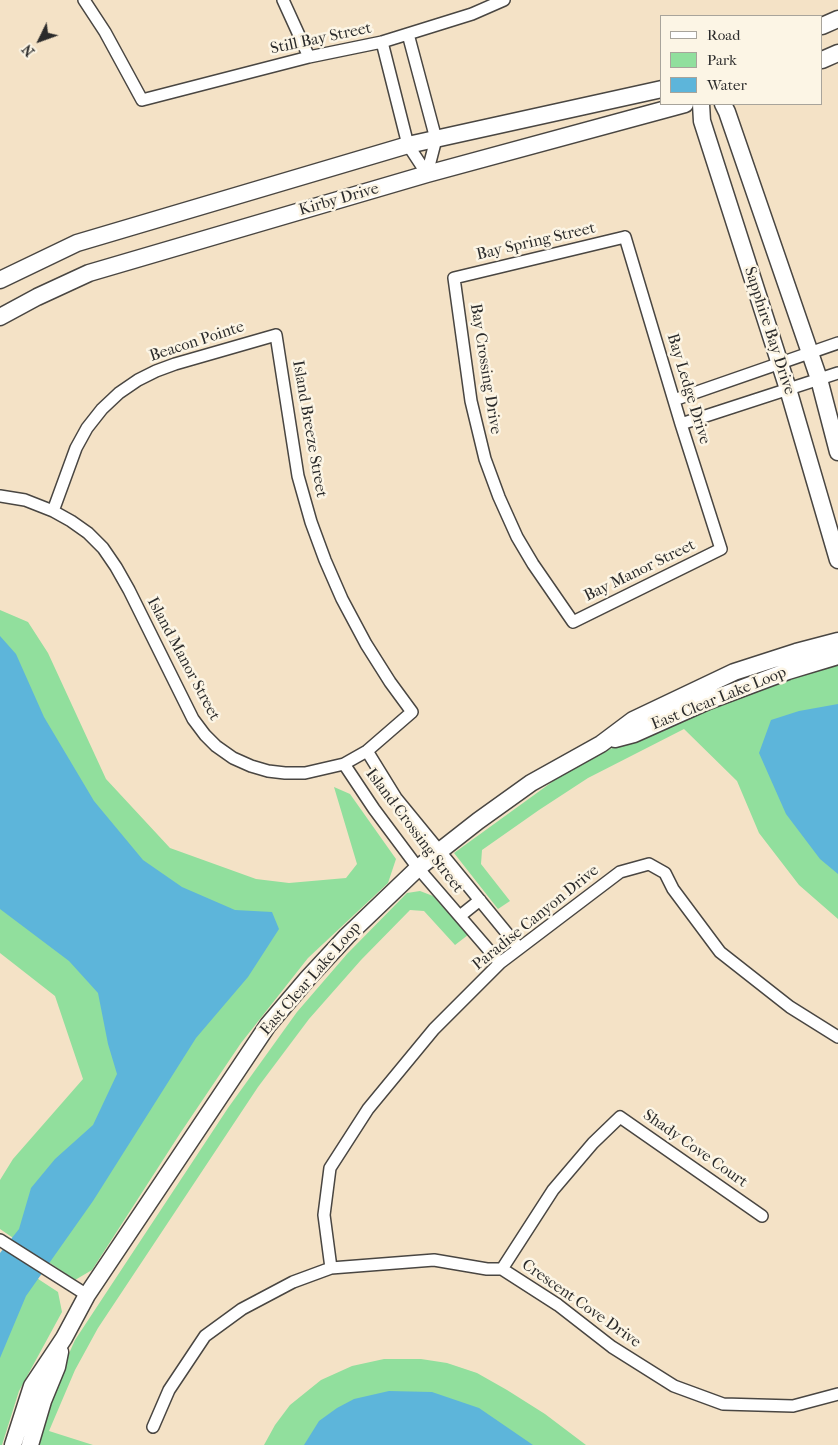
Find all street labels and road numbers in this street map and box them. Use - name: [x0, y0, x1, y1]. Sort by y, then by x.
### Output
- street label: Still Bay Street: [269, 19, 373, 59]
- street label: Kirby Drive: [297, 179, 381, 221]
- street label: Bay Spring Street: [475, 219, 597, 265]
- street label: Sapphire Bay Drive: [739, 265, 799, 397]
- street label: Bay Crossing Drive: [465, 302, 505, 436]
- street label: Beacon Pointe: [147, 318, 247, 366]
- street label: Bay Ledge Drive: [662, 331, 714, 447]
- street label: Island Breeze Street: [287, 359, 331, 499]
- street label: Bay Manor Street: [581, 536, 699, 606]
- street label: Island Manor Street: [142, 594, 224, 724]
- street label: East Clear Lake Loop: [649, 663, 789, 735]
- street label: Island Crossing Street: [361, 765, 467, 897]
- street label: Paradise Canyon Drive: [469, 861, 603, 975]
- street label: East Clear Lake Loop: [257, 918, 365, 1040]
- street label: Shady Cove Court: [639, 1106, 751, 1192]
- street label: Crescent Cove Drive: [518, 1256, 644, 1352]

